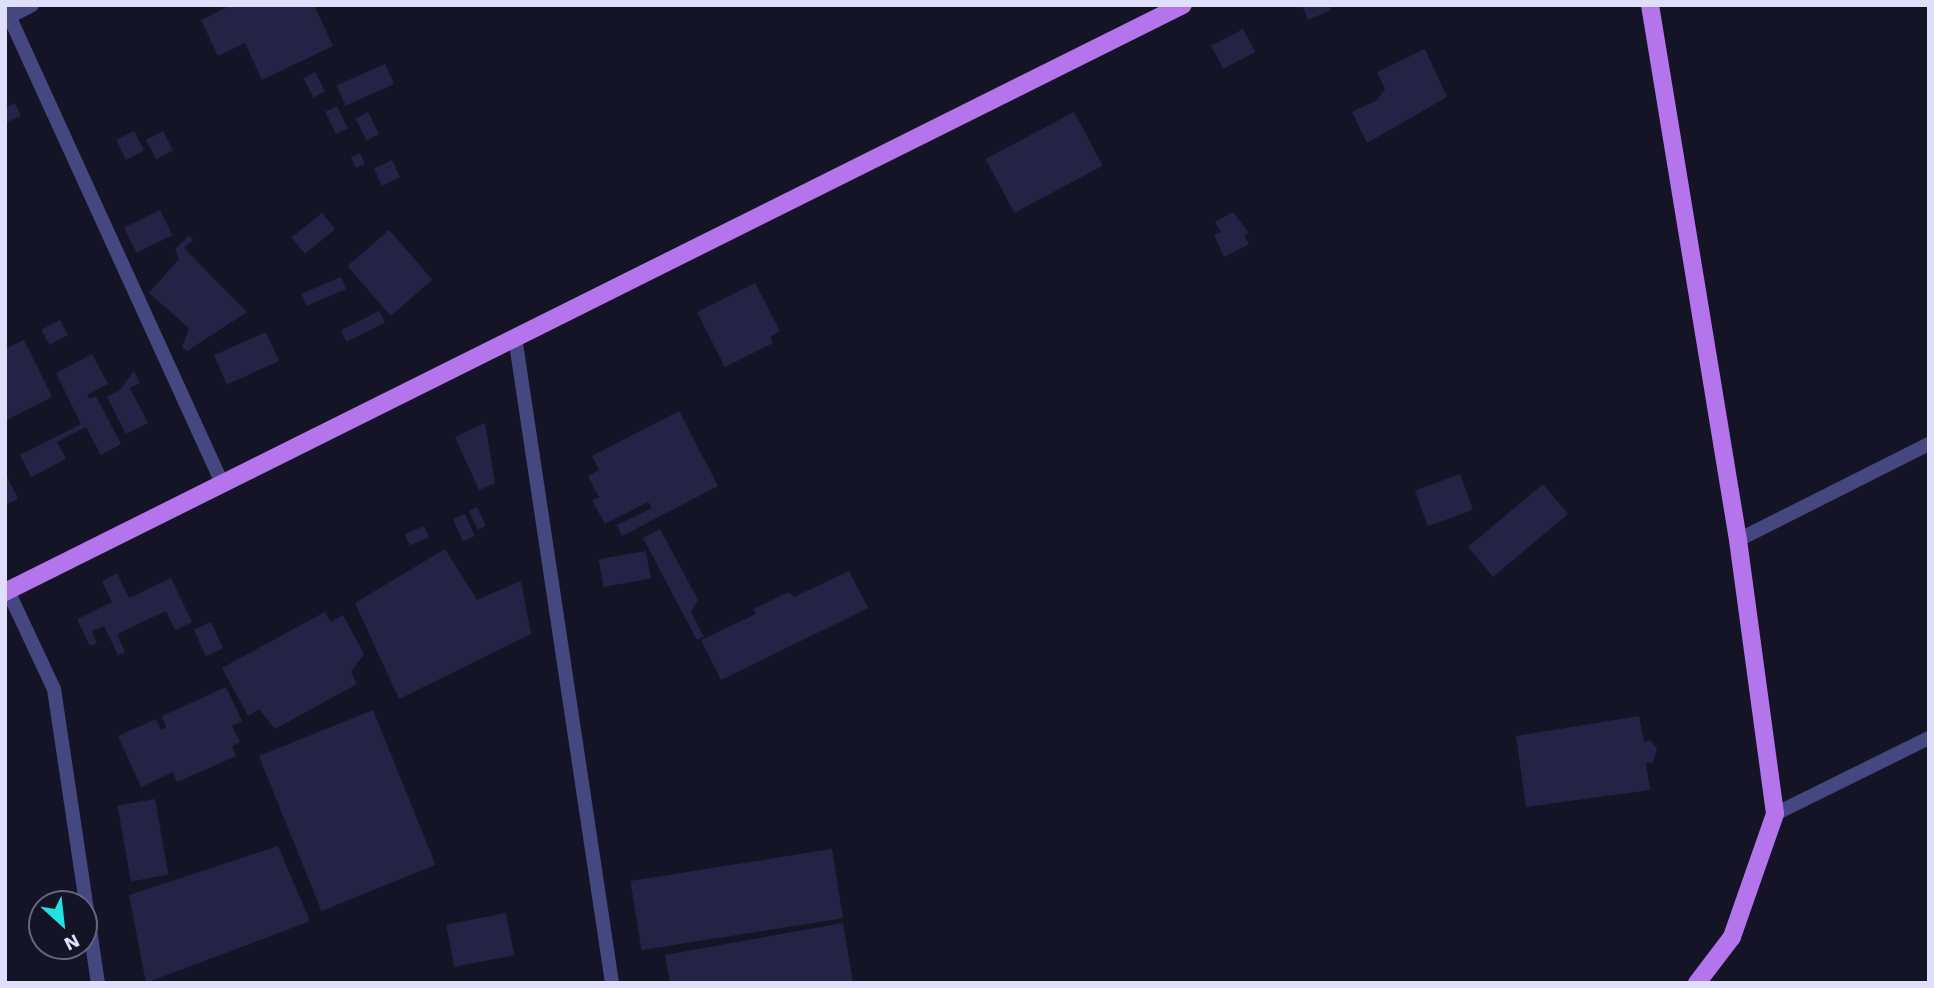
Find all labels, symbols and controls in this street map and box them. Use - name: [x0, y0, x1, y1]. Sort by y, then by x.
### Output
- north arrow: [28, 890, 98, 960]
- text: N: [60, 929, 83, 956]

